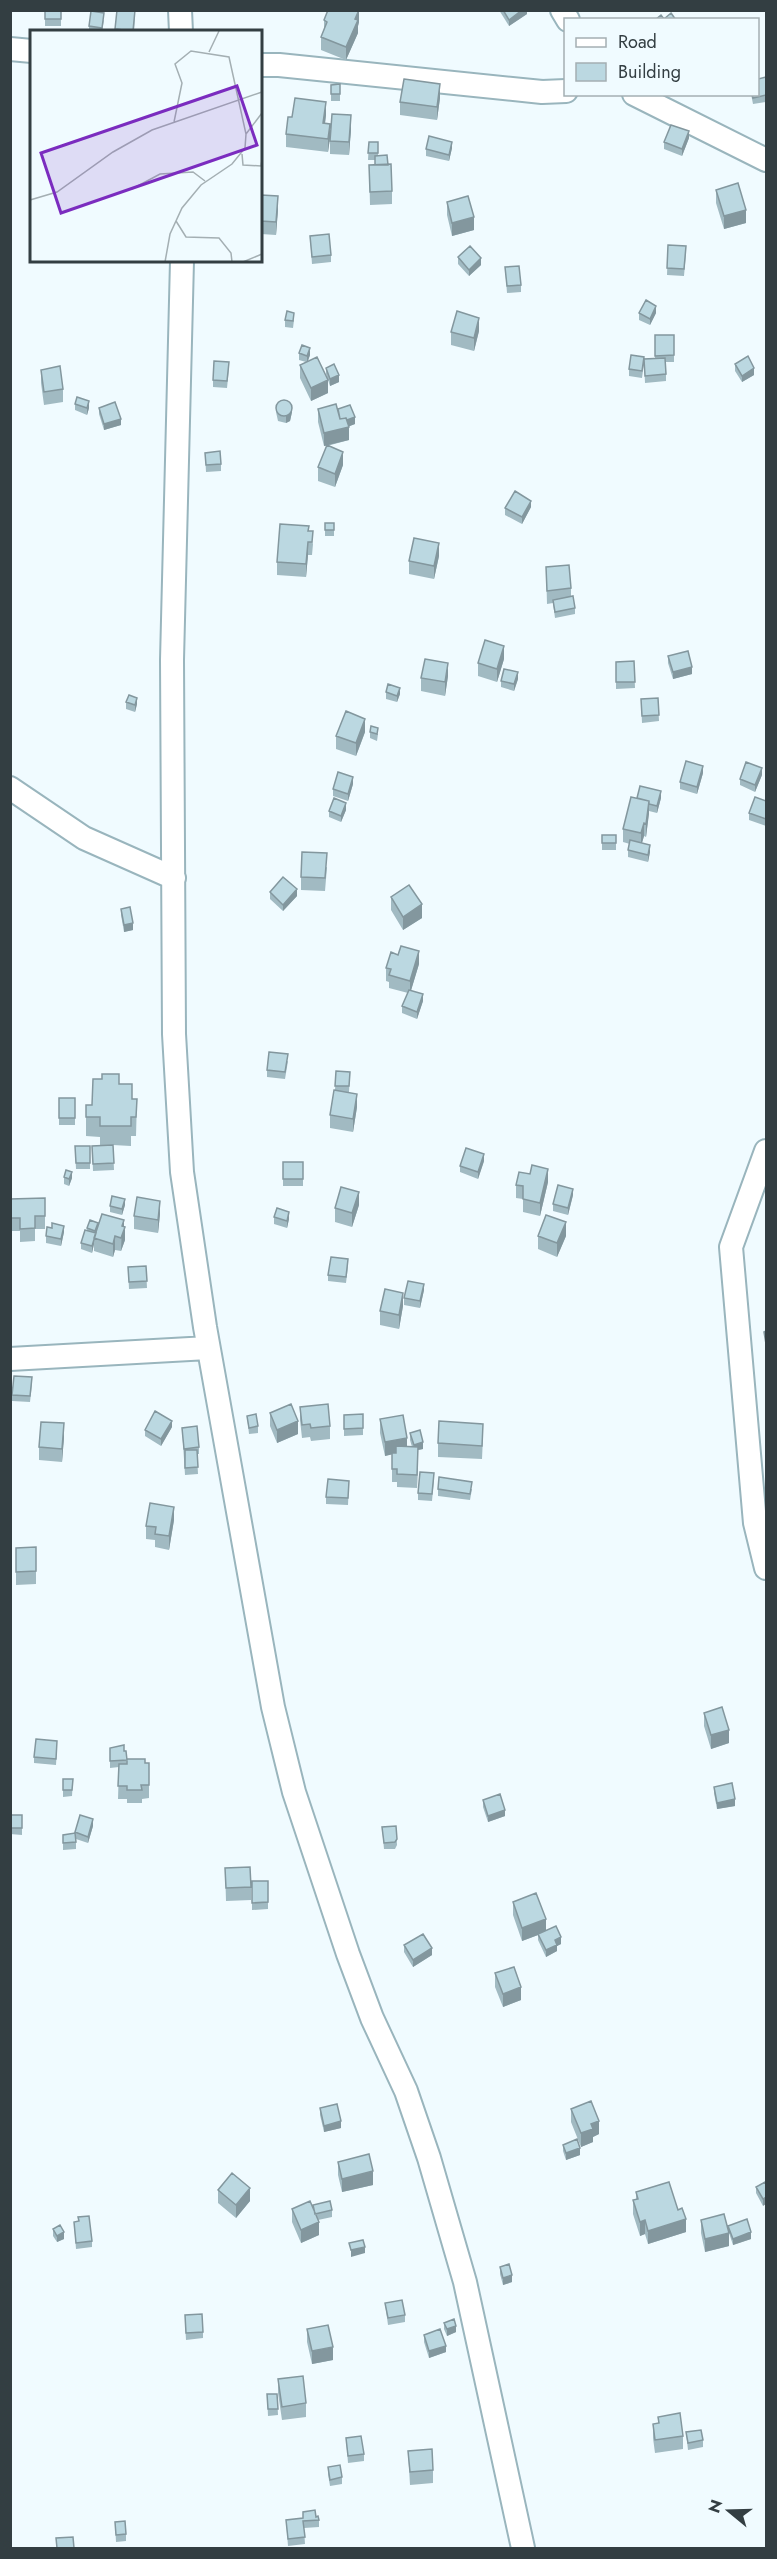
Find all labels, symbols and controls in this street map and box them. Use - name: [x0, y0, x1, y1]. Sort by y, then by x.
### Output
- legend: [564, 18, 759, 96]
- text: Road: [618, 29, 657, 55]
- inset map: [30, 30, 262, 262]
- text: Building: [618, 59, 681, 85]
- north arrow: [699, 2481, 759, 2541]
- text: N: [702, 2497, 728, 2516]

